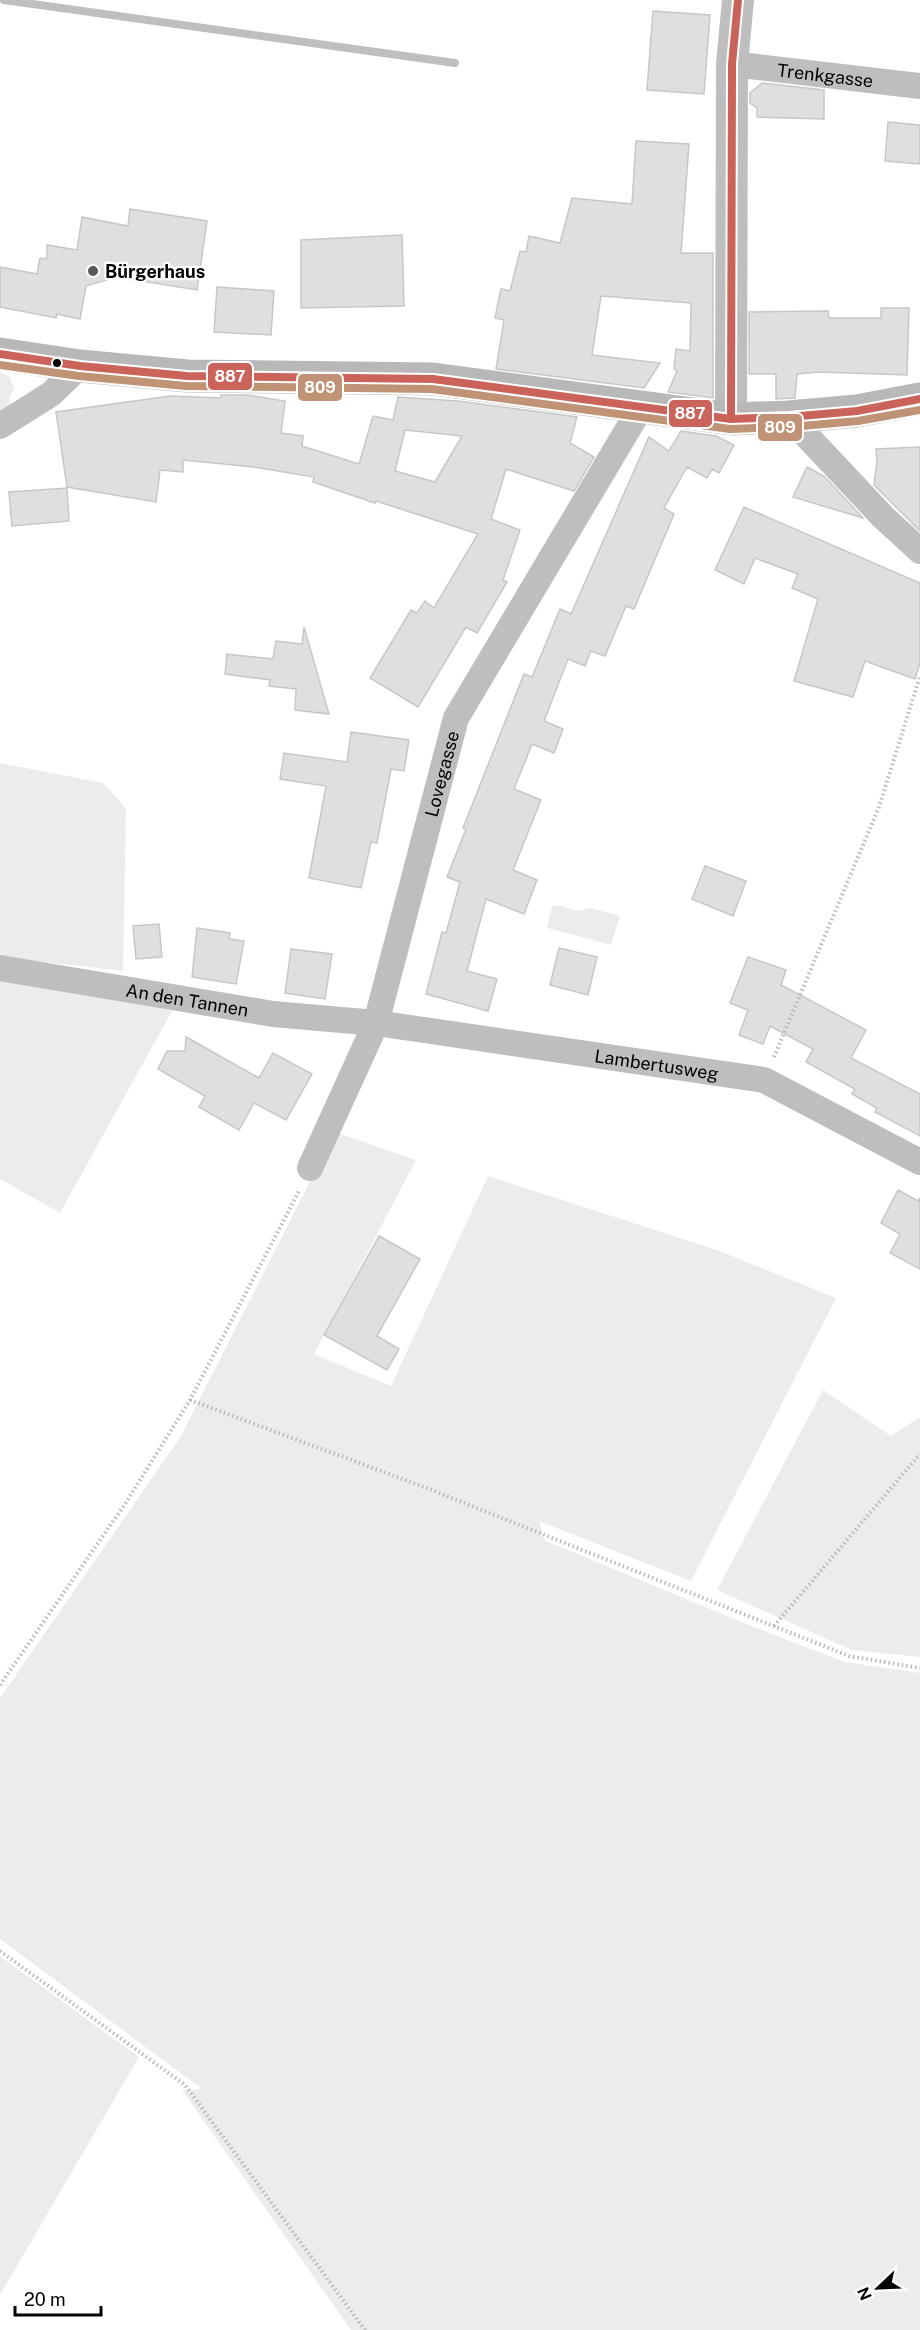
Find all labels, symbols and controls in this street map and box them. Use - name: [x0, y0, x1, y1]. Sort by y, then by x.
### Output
- street label: Trenkgasse: [776, 59, 875, 91]
- place label: Bürgerhaus: [105, 261, 205, 282]
- marker: Bürgerhaus: [86, 264, 100, 278]
- unlabelled marker: [51, 357, 63, 369]
- line badge: 887: [207, 362, 253, 391]
- text: 887: [214, 367, 246, 386]
- line badge: 809: [297, 373, 343, 402]
- text: 809: [304, 378, 336, 397]
- line badge: 887: [668, 399, 713, 428]
- text: 887: [674, 404, 706, 423]
- line badge: 809: [757, 413, 803, 442]
- text: 809: [764, 418, 796, 437]
- street label: Lovegasse: [420, 728, 463, 819]
- street label: An den Tannen: [124, 979, 250, 1020]
- street label: Lambertusweg: [593, 1045, 720, 1084]
- north arrow: [848, 2258, 908, 2318]
- scale bar: [15, 2279, 100, 2317]
- text: N: [853, 2284, 876, 2303]
- text: 20 m: [24, 2289, 66, 2310]

